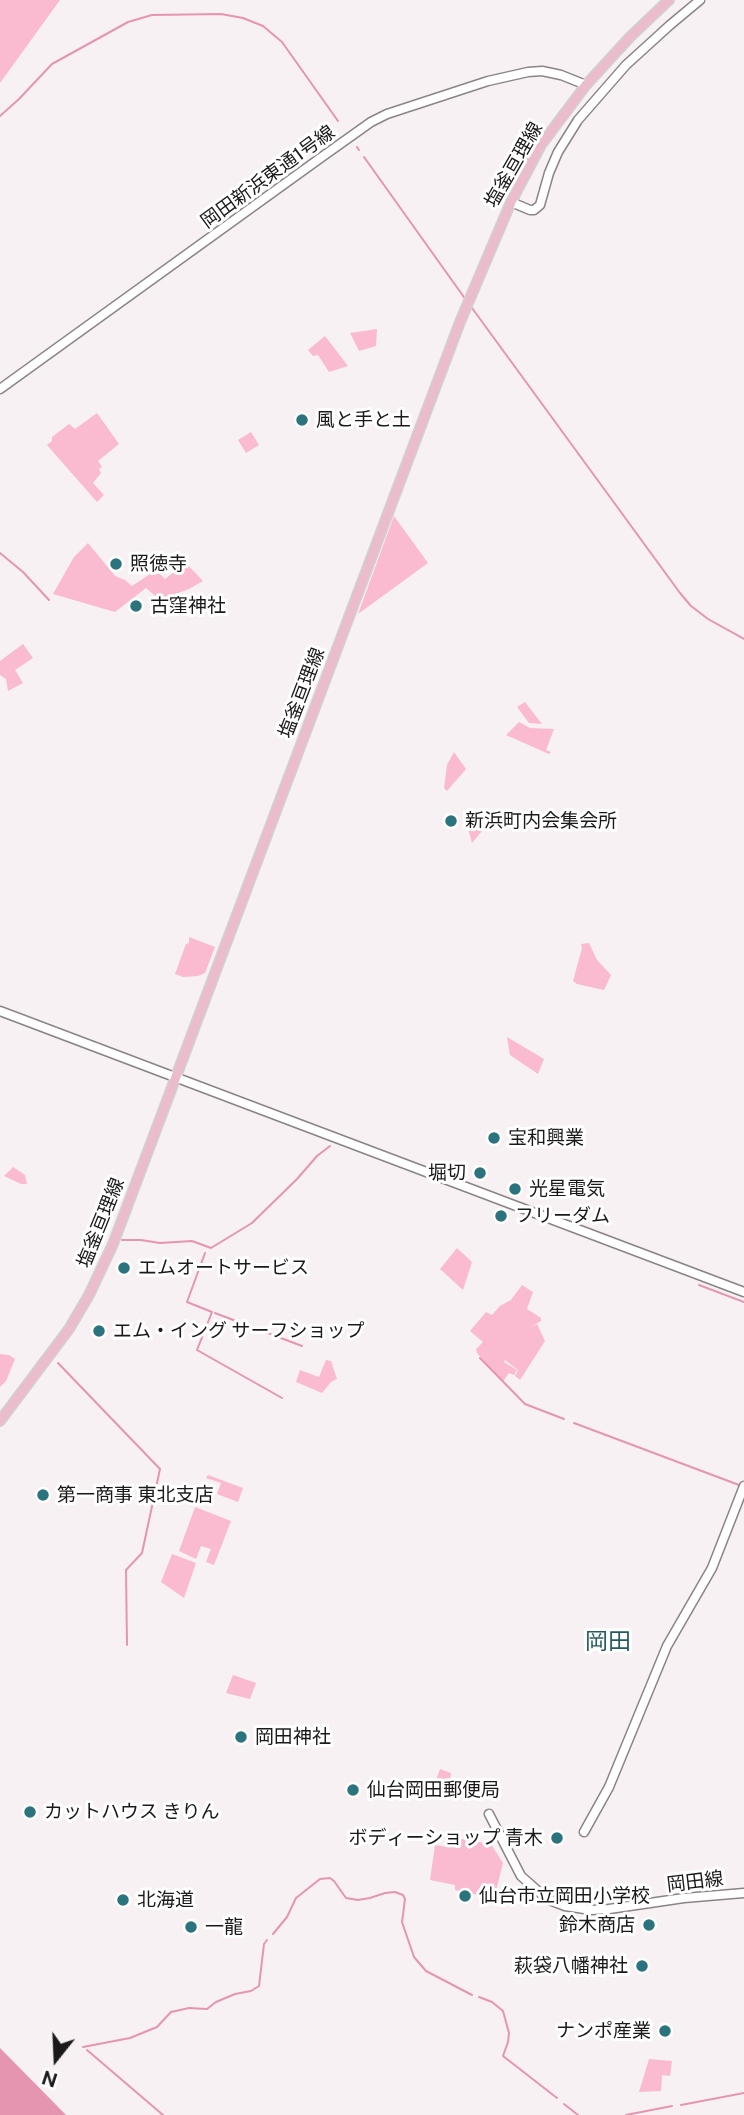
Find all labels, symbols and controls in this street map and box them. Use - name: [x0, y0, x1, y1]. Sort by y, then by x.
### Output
- street label: 塩釜亘理線: [480, 118, 548, 212]
- street label: 岡田新浜東通1号線: [197, 121, 339, 233]
- place label: 風と手と土: [316, 409, 411, 431]
- marker: 風と手と土: [294, 412, 310, 428]
- place label: 照徳寺: [130, 553, 187, 575]
- marker: 照徳寺: [108, 556, 124, 572]
- place label: 古窪神社: [150, 595, 226, 617]
- marker: 古窪神社: [128, 598, 144, 614]
- street label: 塩釜亘理線: [274, 645, 330, 741]
- place label: 新浜町内会集会所: [465, 810, 617, 832]
- marker: 新浜町内会集会所: [443, 813, 459, 829]
- place label: 宝和興業: [508, 1127, 584, 1149]
- marker: 宝和興業: [486, 1130, 502, 1146]
- place label: 堀切: [428, 1162, 466, 1184]
- marker: 堀切: [472, 1165, 488, 1181]
- street label: 塩釜亘理線: [73, 1175, 129, 1271]
- place label: 光星電気: [529, 1178, 605, 1200]
- marker: 光星電気: [507, 1181, 523, 1197]
- place label: フリーダム: [515, 1205, 610, 1227]
- marker: フリーダム: [493, 1208, 509, 1224]
- place label: エムオートサービス: [138, 1257, 309, 1279]
- marker: エムオートサービス: [116, 1260, 132, 1276]
- place label: エム・イング サーフショップ: [113, 1320, 365, 1342]
- marker: エム・イング サーフショップ: [91, 1323, 107, 1339]
- place label: 第一商事 東北支店: [57, 1484, 214, 1506]
- marker: 第一商事 東北支店: [35, 1487, 51, 1503]
- district label: 岡田: [585, 1628, 631, 1656]
- place label: 岡田神社: [255, 1726, 331, 1748]
- marker: 岡田神社: [233, 1729, 249, 1745]
- place label: 仙台岡田郵便局: [367, 1779, 500, 1801]
- marker: 仙台岡田郵便局: [345, 1782, 361, 1798]
- place label: カットハウス きりん: [44, 1801, 220, 1823]
- marker: カットハウス きりん: [22, 1804, 38, 1820]
- place label: ボディーショップ 青木: [348, 1827, 543, 1849]
- marker: ボディーショップ 青木: [549, 1830, 565, 1846]
- street label: 岡田線: [665, 1867, 725, 1897]
- place label: 仙台市立岡田小学校: [479, 1885, 650, 1907]
- marker: 仙台市立岡田小学校: [457, 1888, 473, 1904]
- place label: 北海道: [137, 1889, 194, 1911]
- marker: 北海道: [115, 1892, 131, 1908]
- place label: 鈴木商店: [559, 1914, 635, 1936]
- place label: 一龍: [205, 1916, 243, 1938]
- marker: 鈴木商店: [641, 1917, 657, 1933]
- marker: 一龍: [183, 1919, 199, 1935]
- place label: 萩袋八幡神社: [514, 1955, 628, 1977]
- marker: 萩袋八幡神社: [634, 1958, 650, 1974]
- place label: ナンポ産業: [556, 2020, 651, 2042]
- marker: ナンポ産業: [657, 2023, 673, 2039]
- north arrow: [21, 2024, 91, 2094]
- text: N: [39, 2066, 60, 2092]

